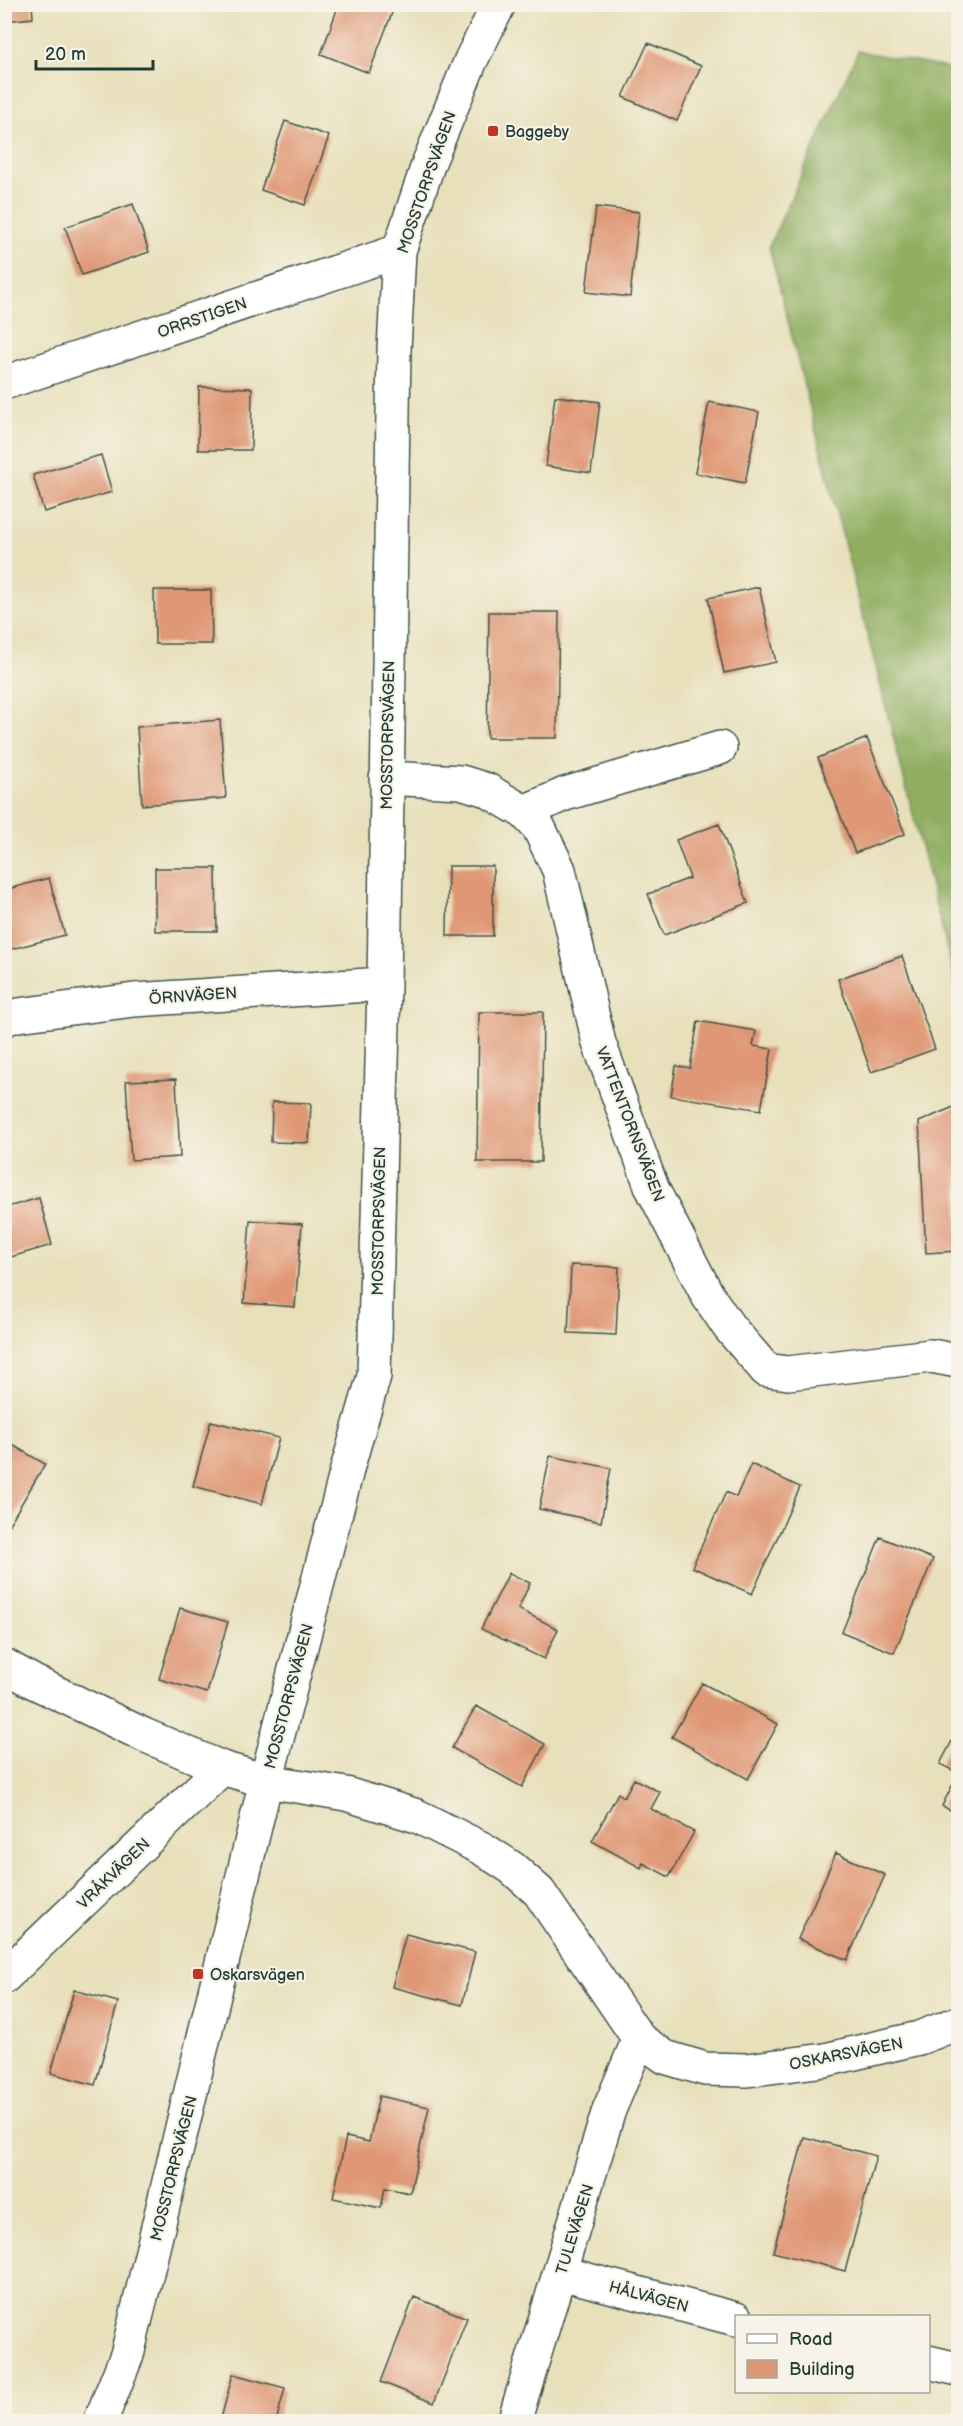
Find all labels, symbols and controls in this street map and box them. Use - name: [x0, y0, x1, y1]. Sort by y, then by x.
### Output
- scale bar: [36, 33, 153, 71]
- text: 20 m: [45, 44, 86, 65]
- street label: MOSSTORPSVÄGEN: [392, 108, 461, 256]
- place label: Baggeby: [505, 123, 570, 142]
- marker: Baggeby: [486, 124, 500, 138]
- street label: ORRSTIGEN: [155, 294, 250, 343]
- street label: MOSSTORPSVÄGEN: [376, 660, 399, 810]
- street label: ÖRNVÄGEN: [148, 982, 238, 1009]
- street label: VATTENTORNSVÄGEN: [591, 1043, 670, 1205]
- street label: MOSSTORPSVÄGEN: [367, 1146, 390, 1296]
- street label: MOSSTORPSVÄGEN: [259, 1621, 318, 1771]
- street label: VRÅKVÄGEN: [72, 1833, 154, 1913]
- place label: Oskarsvägen: [210, 1966, 305, 1985]
- marker: Oskarsvägen: [191, 1967, 205, 1981]
- street label: OSKARSVÄGEN: [787, 2032, 905, 2075]
- street label: MOSSTORPSVÄGEN: [145, 2093, 202, 2243]
- street label: TULEVÄGEN: [551, 2181, 598, 2277]
- street label: HÅLVÄGEN: [607, 2276, 691, 2317]
- legend: [735, 2315, 930, 2393]
- text: Road: [789, 2329, 833, 2350]
- text: Building: [789, 2359, 855, 2380]

